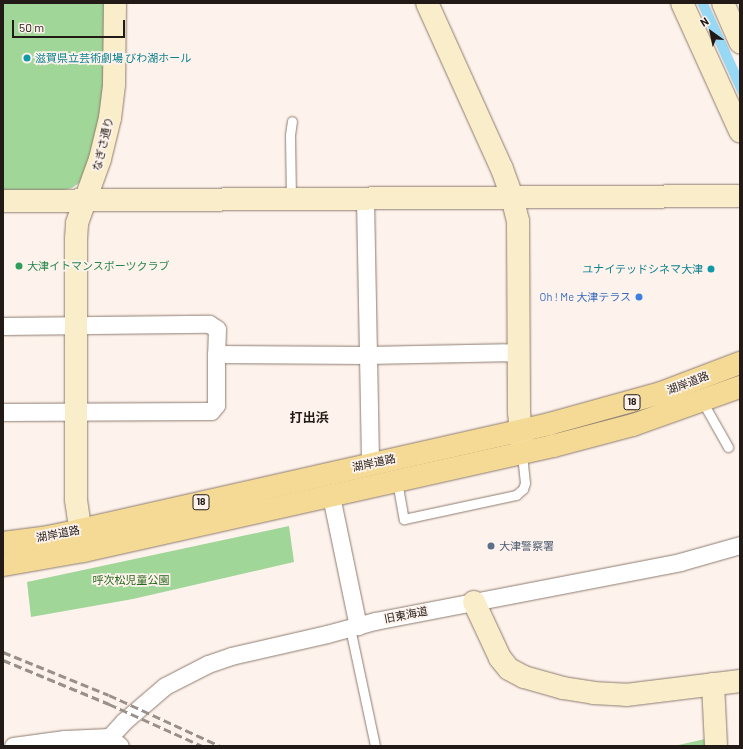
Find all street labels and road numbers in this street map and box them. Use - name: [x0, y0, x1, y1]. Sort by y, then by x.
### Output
- street label: なぎさ通り: [90, 116, 116, 172]
- street label: 湖岸道路: [665, 369, 711, 397]
- road number: 18: [623, 394, 641, 410]
- street label: 湖岸道路: [351, 452, 397, 474]
- road number: 18: [192, 494, 210, 510]
- street label: 湖岸道路: [35, 523, 81, 545]
- street label: 旧東海道: [383, 604, 429, 626]

